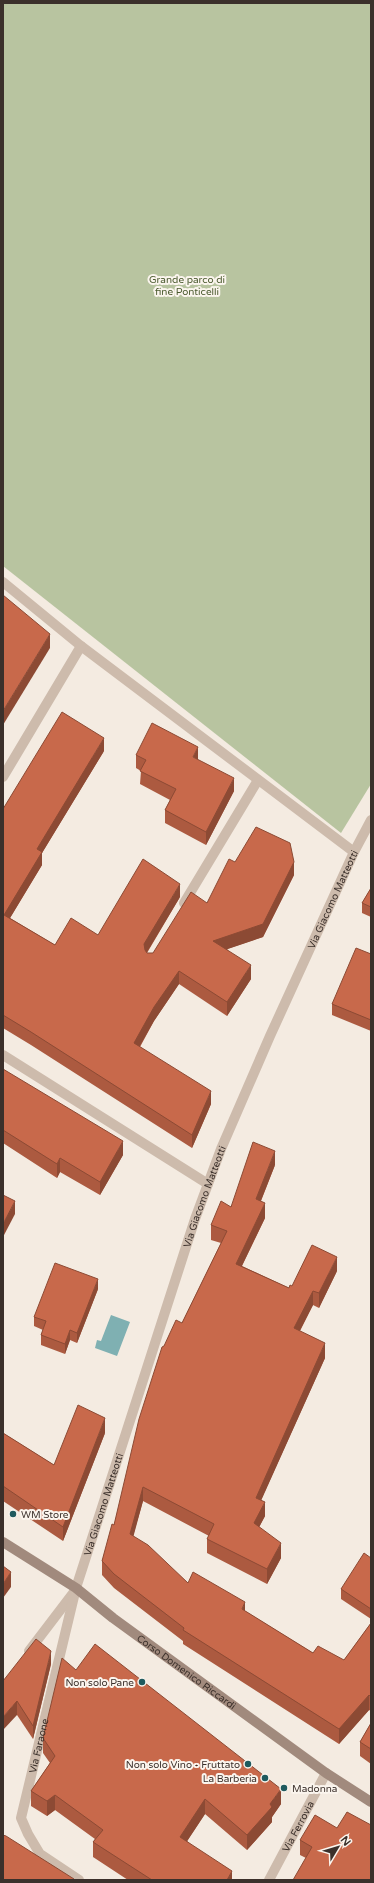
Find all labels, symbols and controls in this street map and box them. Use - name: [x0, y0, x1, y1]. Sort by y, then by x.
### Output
- park label: Grande parco di fine Ponticelli: [149, 274, 225, 298]
- street label: Via Giacomo Matteotti: [306, 848, 361, 951]
- street label: Via Giacomo Matteotti: [181, 1144, 229, 1249]
- street label: Via Giacomo Matteotti: [82, 1452, 126, 1558]
- marker: WM Store: [8, 1509, 18, 1519]
- place label: WM Store: [21, 1509, 69, 1521]
- street label: Corso Domenico Riccardi: [134, 1632, 238, 1712]
- place label: Non solo Pane: [65, 1677, 134, 1689]
- marker: Non solo Pane: [137, 1677, 147, 1687]
- street label: Via Faraone: [27, 1717, 52, 1774]
- place label: Non solo Vino - Fruttato: [126, 1759, 240, 1771]
- marker: Non solo Vino - Fruttato: [243, 1759, 253, 1769]
- place label: La Barberia: [203, 1773, 257, 1785]
- marker: La Barberia: [260, 1773, 270, 1783]
- marker: Madonna: [279, 1783, 289, 1793]
- place label: Madonna: [292, 1783, 337, 1795]
- street label: Via Ferrovia: [280, 1799, 317, 1854]
- north arrow: [318, 1827, 358, 1867]
- text: N: [338, 1834, 353, 1849]

